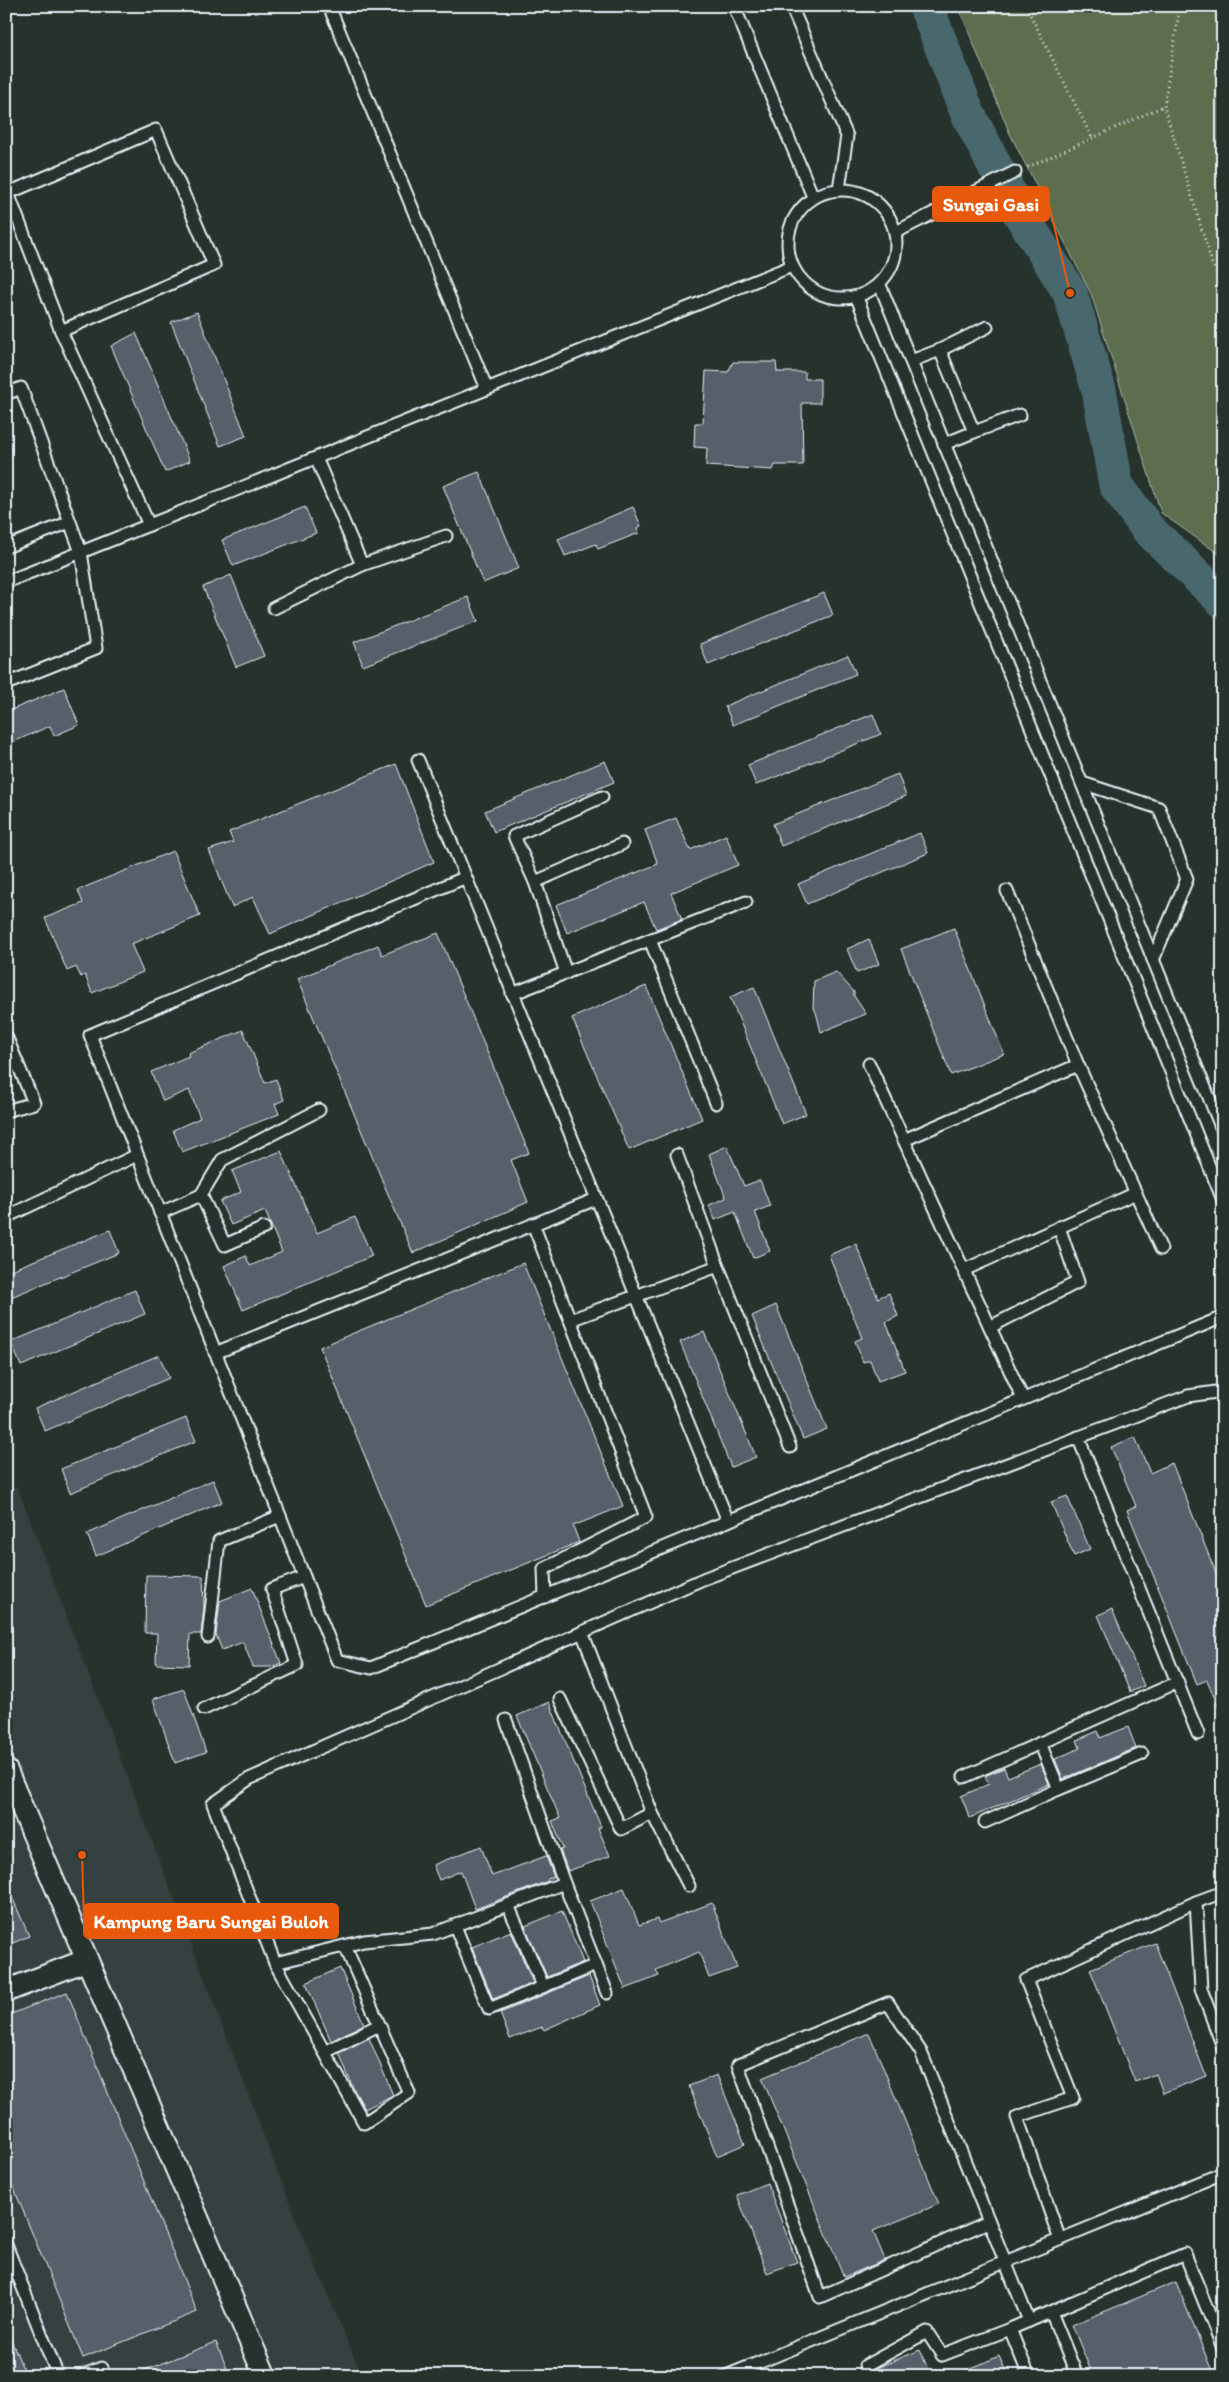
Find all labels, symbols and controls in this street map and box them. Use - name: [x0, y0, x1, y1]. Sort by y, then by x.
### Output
- callout: Sungai Gasi: [933, 187, 1049, 221]
- text: Sungai Gasi: [943, 193, 1039, 216]
- callout: Kampung Baru Sungai Buloh: [84, 1904, 338, 1938]
- text: Kampung Baru Sungai Buloh: [94, 1910, 329, 1933]

